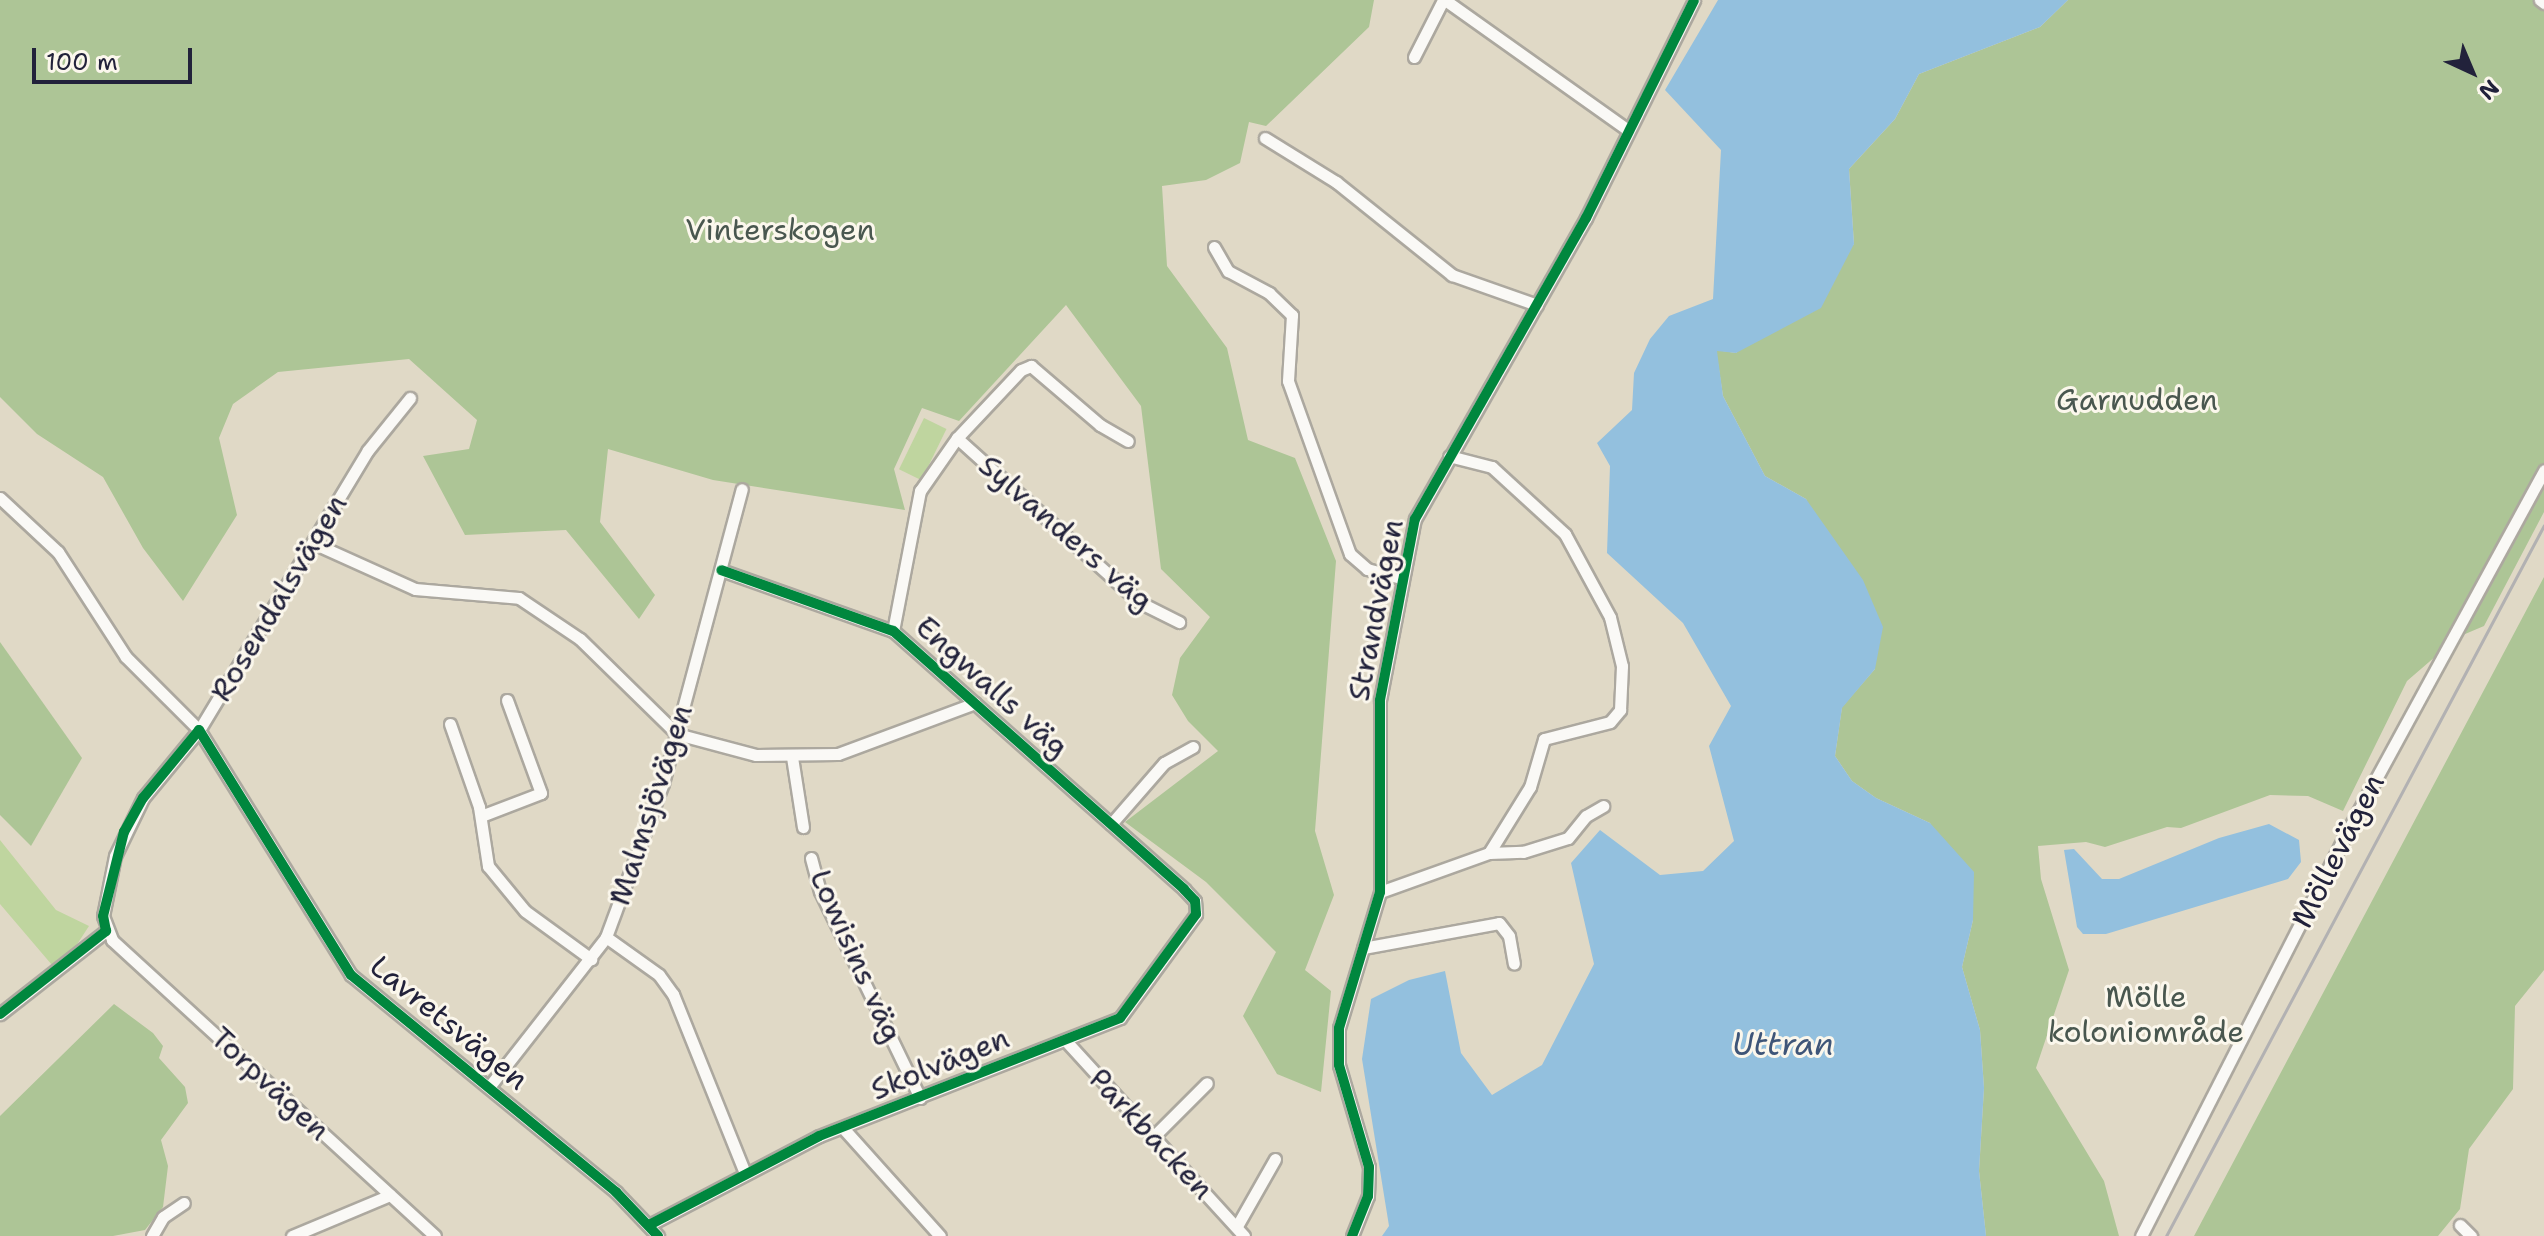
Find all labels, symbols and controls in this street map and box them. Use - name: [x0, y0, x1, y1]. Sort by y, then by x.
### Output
- scale bar: [36, 32, 196, 82]
- north arrow: [2432, 32, 2512, 112]
- text: 100 m: [46, 46, 118, 78]
- text: N: [2473, 73, 2505, 106]
- park label: Vinterskogen: [685, 212, 875, 248]
- park label: Garnudden: [2056, 382, 2218, 418]
- street label: Sylvanders väg: [971, 447, 1161, 619]
- street label: Rosendalsvägen: [203, 488, 355, 708]
- street label: Strandvägen: [1341, 516, 1411, 704]
- street label: Engwalls väg: [908, 609, 1076, 765]
- street label: Malmsjövägen: [602, 700, 700, 910]
- street label: Möllevägen: [2284, 768, 2392, 934]
- street label: Lowisins väg: [802, 864, 910, 1048]
- street label: Lavretsvägen: [363, 948, 535, 1098]
- park label: Mölle koloniområde: [2048, 979, 2244, 1050]
- street label: Torpvägen: [203, 1020, 337, 1148]
- street label: Skolvägen: [866, 1020, 1014, 1108]
- water label: Uttran: [1732, 1025, 1834, 1063]
- street label: Parkbacken: [1081, 1061, 1221, 1207]

